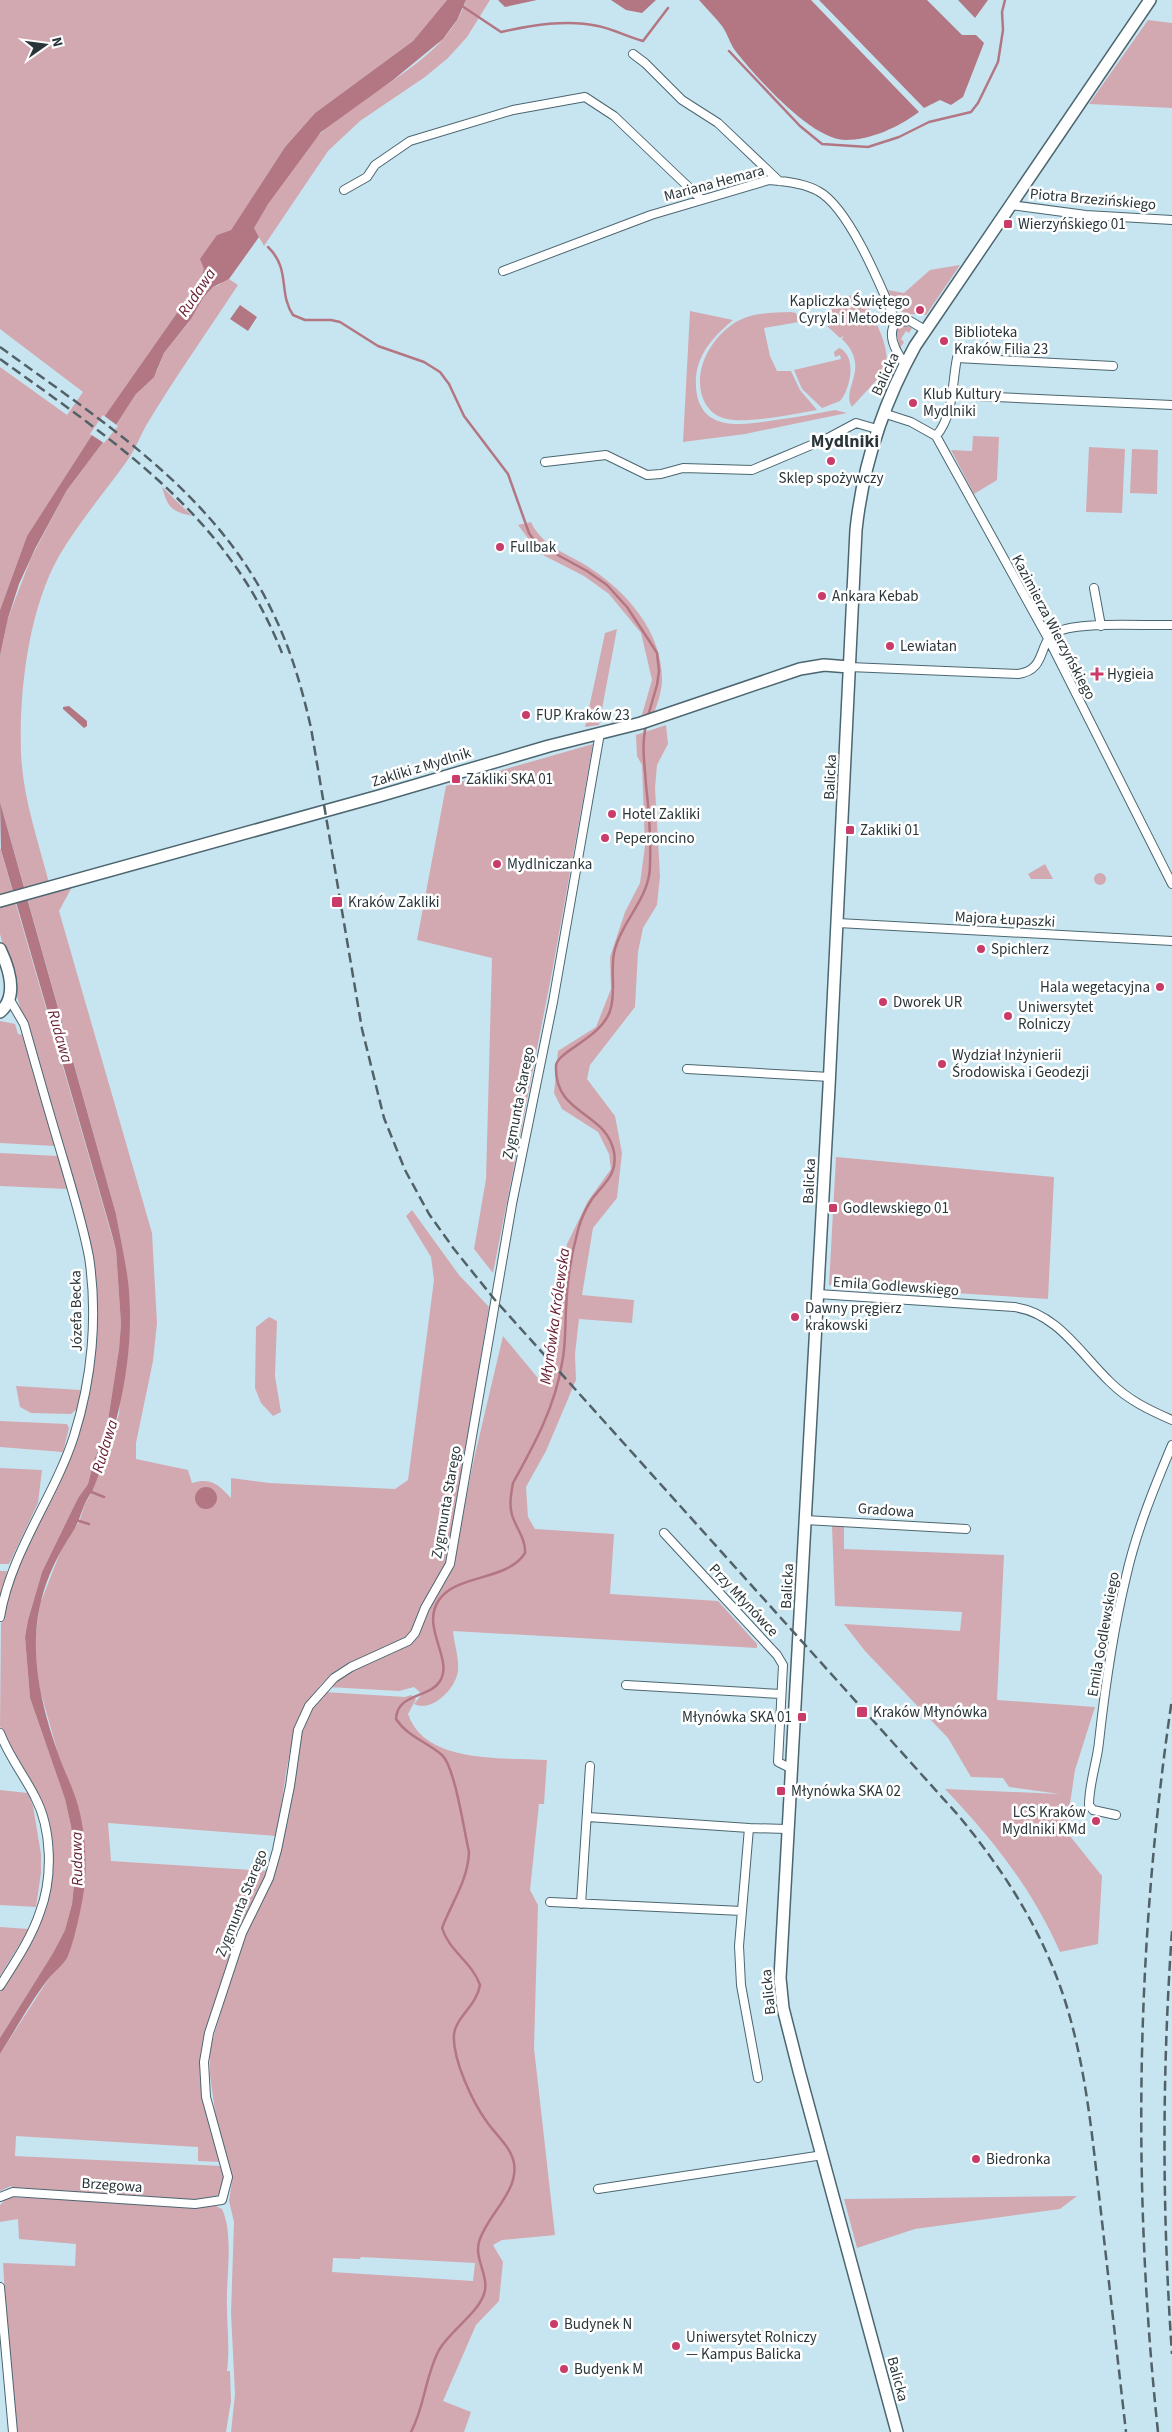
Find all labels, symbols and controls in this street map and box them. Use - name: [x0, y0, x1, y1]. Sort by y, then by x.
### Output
- north arrow: [20, 20, 70, 70]
- text: N: [46, 35, 67, 49]
- street label: Mariana Hemara: [662, 160, 767, 207]
- street label: Piotra Brzezińskiego: [1029, 184, 1157, 215]
- place label: Wierzyńskiego 01: [1018, 214, 1126, 235]
- marker: Wierzyńskiego 01: [1002, 218, 1014, 230]
- water label: Rudawa: [173, 264, 221, 321]
- place label: Kapliczka Świętego Cyryla i Metodego: [789, 291, 910, 329]
- marker: Kapliczka Świętego Cyryla i Metodego: [914, 304, 926, 316]
- place label: Biblioteka Kraków Filia 23: [954, 322, 1048, 360]
- marker: Biblioteka Kraków Filia 23: [938, 335, 950, 347]
- street label: Balicka: [866, 349, 905, 399]
- place label: Klub Kultury Mydlniki: [923, 384, 1001, 422]
- marker: Klub Kultury Mydlniki: [907, 397, 919, 409]
- district label: Mydlniki: [811, 429, 879, 454]
- marker: Sklep spożywczy: [825, 455, 837, 467]
- place label: Sklep spożywczy: [779, 468, 883, 489]
- place label: Fullbak: [510, 537, 557, 558]
- marker: Fullbak: [494, 541, 506, 553]
- street label: Kazimierza Wierzyńskiego: [1006, 551, 1101, 703]
- place label: Ankara Kebab: [832, 586, 919, 607]
- marker: Ankara Kebab: [816, 590, 828, 602]
- place label: Lewiatan: [900, 636, 957, 657]
- marker: Lewiatan: [884, 640, 896, 652]
- place label: Hygieia: [1107, 664, 1154, 685]
- marker: Hygieia: [1091, 668, 1103, 680]
- place label: FUP Kraków 23: [536, 705, 630, 726]
- marker: FUP Kraków 23: [520, 709, 532, 721]
- street label: Zakliki z Mydlnik: [369, 742, 474, 793]
- street label: Balicka: [819, 754, 842, 800]
- place label: Zakliki SKA 01: [466, 769, 553, 790]
- marker: Zakliki SKA 01: [450, 773, 462, 785]
- place label: Hotel Zakliki: [622, 804, 700, 825]
- marker: Hotel Zakliki: [606, 808, 618, 820]
- place label: Zakliki 01: [860, 820, 919, 841]
- marker: Zakliki 01: [844, 824, 856, 836]
- place label: Peperoncino: [615, 828, 695, 849]
- marker: Peperoncino: [599, 832, 611, 844]
- place label: Mydlniczanka: [507, 854, 592, 875]
- marker: Mydlniczanka: [491, 858, 503, 870]
- place label: Kraków Zakliki: [348, 892, 440, 913]
- marker: Kraków Zakliki: [330, 895, 344, 909]
- street label: Majora Łupaszki: [954, 906, 1056, 933]
- place label: Spichlerz: [991, 939, 1049, 960]
- marker: Spichlerz: [975, 943, 987, 955]
- place label: Hala wegetacyjna: [1040, 977, 1150, 998]
- marker: Hala wegetacyjna: [1154, 981, 1166, 993]
- place label: Dworek UR: [893, 992, 963, 1013]
- marker: Dworek UR: [877, 996, 889, 1008]
- place label: Uniwersytet Rolniczy: [1018, 997, 1093, 1035]
- water label: Rudawa: [42, 1007, 78, 1066]
- marker: Uniwersytet Rolniczy: [1002, 1010, 1014, 1022]
- street label: Zygmunta Starego: [497, 1045, 540, 1161]
- place label: Wydział Inżynierii Środowiska i Geodezji: [952, 1045, 1089, 1083]
- marker: Wydział Inżynierii Środowiska i Geodezji: [936, 1058, 948, 1070]
- street label: Balicka: [798, 1158, 821, 1204]
- place label: Godlewskiego 01: [843, 1198, 949, 1219]
- marker: Godlewskiego 01: [827, 1202, 839, 1214]
- water label: Młynówka Królewska: [535, 1246, 576, 1386]
- street label: Józefa Becka: [65, 1270, 88, 1352]
- street label: Emila Godlewskiego: [832, 1272, 960, 1301]
- place label: Dawny pręgierz krakowski: [805, 1298, 902, 1336]
- marker: Dawny pręgierz krakowski: [789, 1311, 801, 1323]
- water label: Rudawa: [87, 1417, 124, 1475]
- street label: Zygmunta Starego: [426, 1444, 467, 1560]
- street label: Gradowa: [857, 1498, 915, 1523]
- street label: Przy Młynówce: [704, 1559, 783, 1642]
- street label: Balicka: [776, 1563, 799, 1609]
- street label: Emila Godlewskiego: [1082, 1570, 1125, 1698]
- place label: Kraków Młynówka: [873, 1702, 987, 1723]
- marker: Kraków Młynówka: [855, 1705, 869, 1719]
- place label: Młynówka SKA 01: [682, 1707, 792, 1728]
- marker: Młynówka SKA 01: [796, 1711, 808, 1723]
- place label: Młynówka SKA 02: [791, 1781, 901, 1802]
- marker: Młynówka SKA 02: [775, 1785, 787, 1797]
- place label: LCS Kraków Mydlniki KMd: [1002, 1802, 1086, 1840]
- marker: LCS Kraków Mydlniki KMd: [1090, 1815, 1102, 1827]
- water label: Rudawa: [66, 1831, 88, 1886]
- street label: Zygmunta Starego: [210, 1846, 273, 1960]
- street label: Balicka: [756, 1968, 781, 2016]
- place label: Biedronka: [986, 2149, 1051, 2170]
- marker: Biedronka: [970, 2153, 982, 2165]
- street label: Brzegowa: [81, 2173, 143, 2198]
- place label: Budynek N: [564, 2314, 632, 2335]
- marker: Budynek N: [548, 2318, 560, 2330]
- place label: Uniwersytet Rolniczy — Kampus Balicka: [686, 2327, 817, 2365]
- marker: Uniwersytet Rolniczy — Kampus Balicka: [670, 2340, 682, 2352]
- street label: Balicka: [881, 2354, 914, 2404]
- place label: Budyenk M: [574, 2359, 643, 2380]
- marker: Budyenk M: [558, 2363, 570, 2375]

